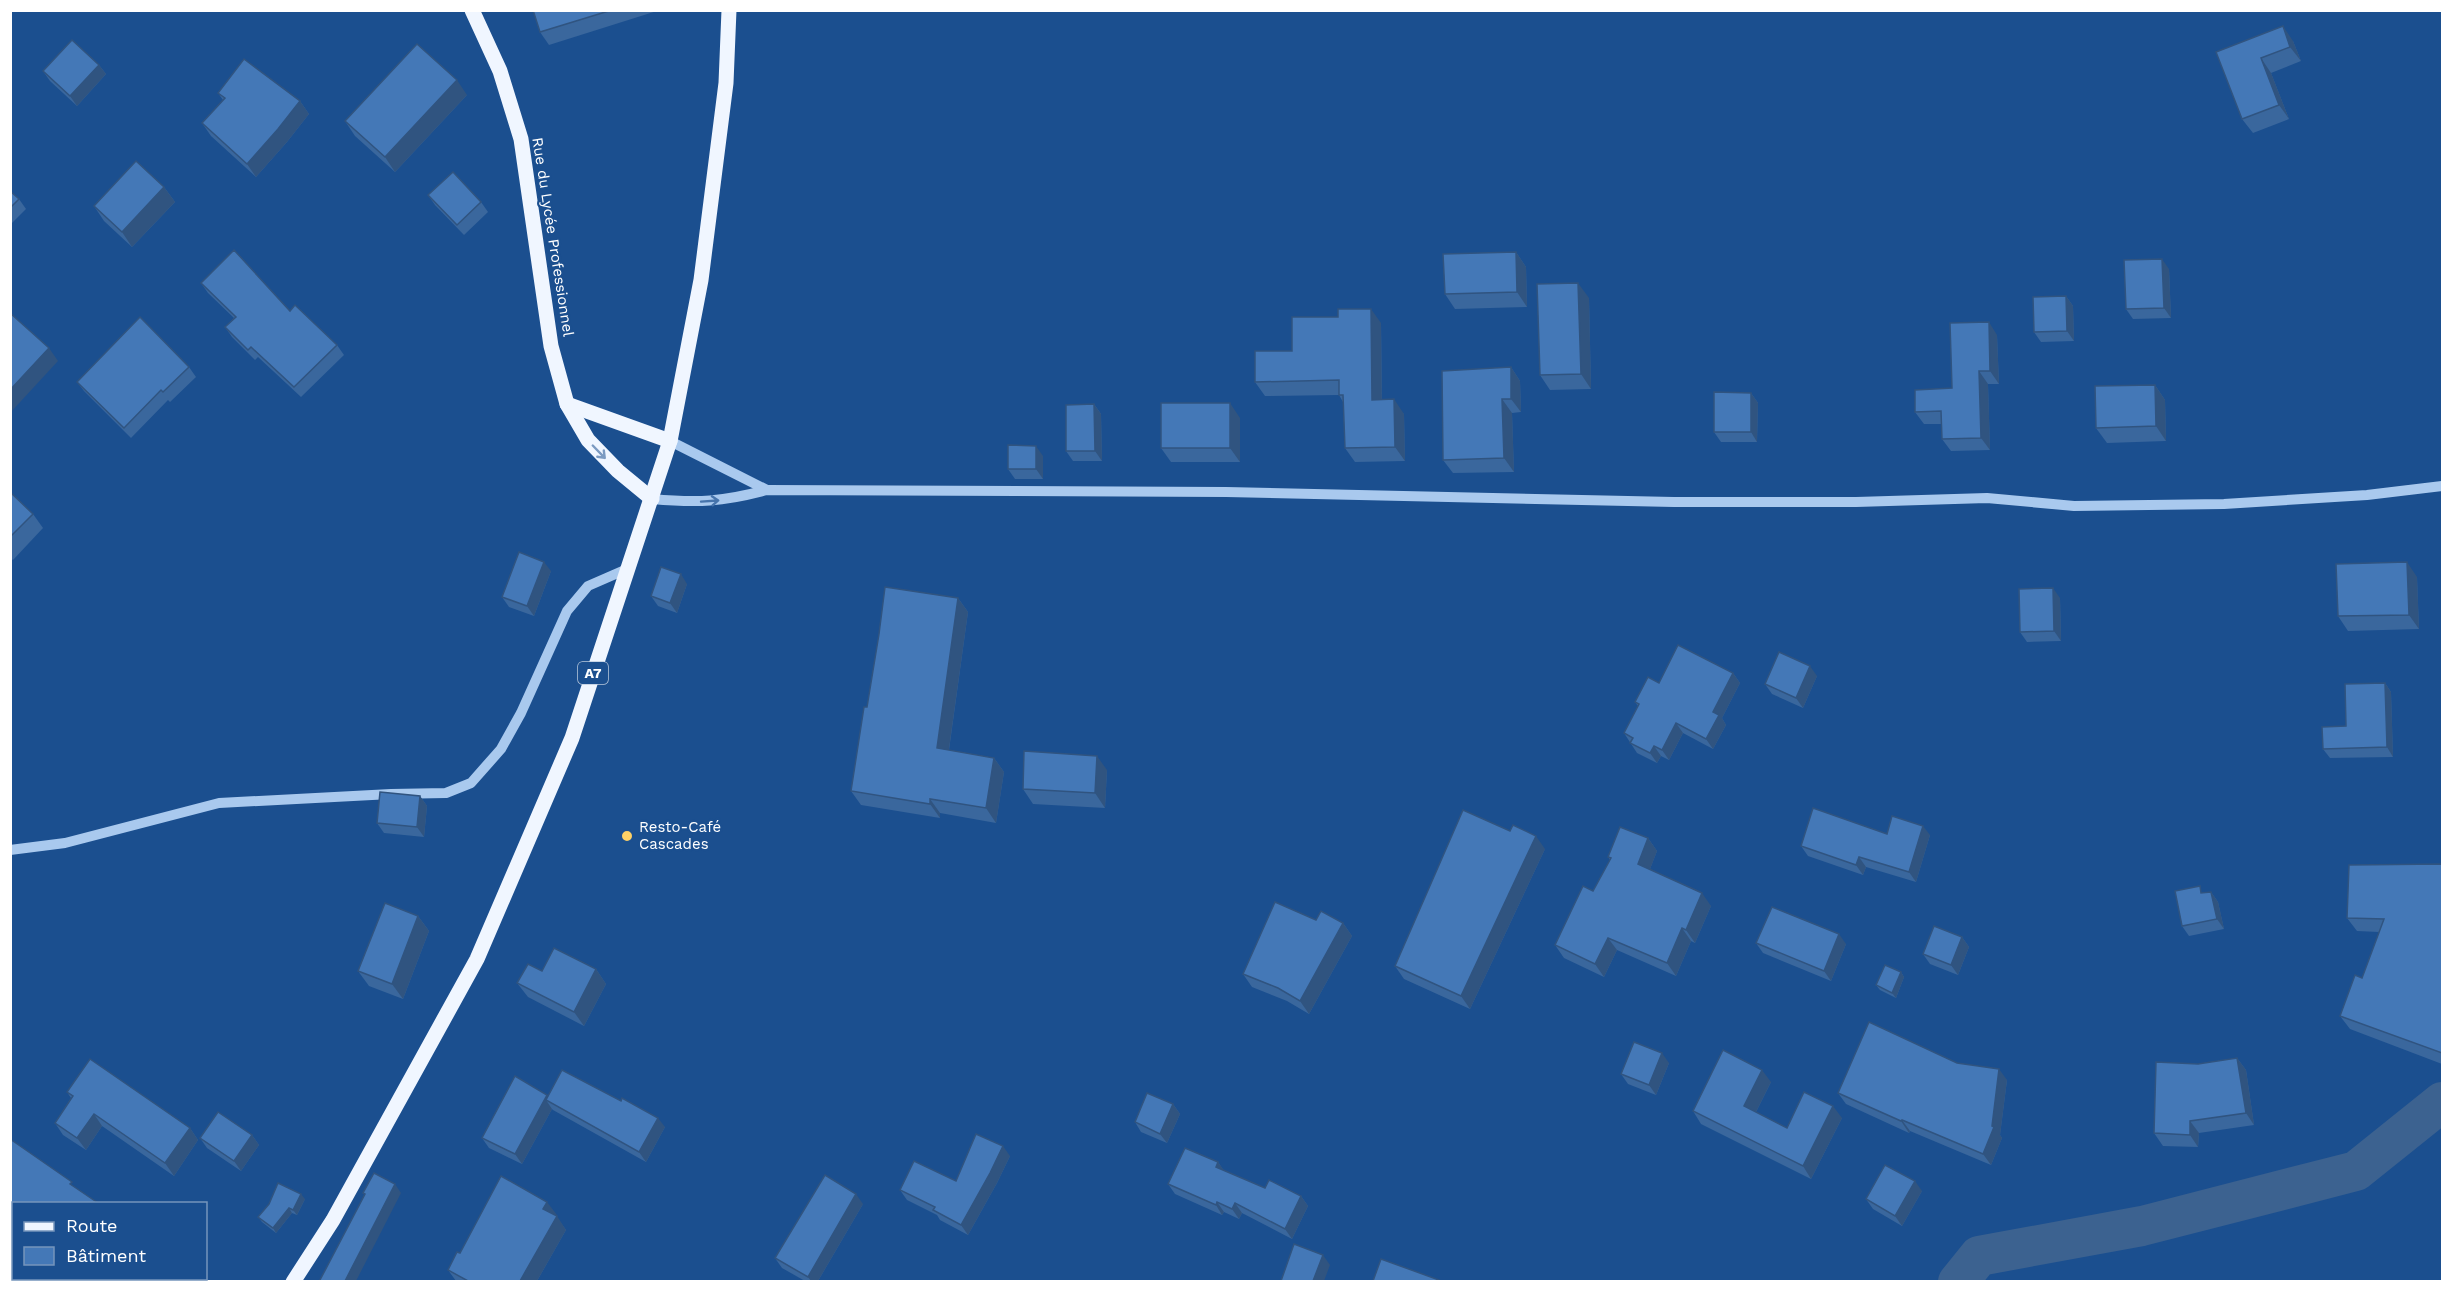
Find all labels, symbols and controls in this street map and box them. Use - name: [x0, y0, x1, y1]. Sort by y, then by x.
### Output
- street label: Rue du Lycée Professionnel: [528, 136, 578, 338]
- one-way arrow: [592, 444, 607, 459]
- one-way arrow: [700, 496, 720, 507]
- road number: A7: [578, 662, 608, 684]
- place label: Resto-Café Cascades: [639, 818, 721, 853]
- marker: Resto-Café Cascades: [620, 829, 634, 843]
- legend: [12, 1202, 207, 1280]
- text: Route: [66, 1215, 118, 1236]
- text: Bâtiment: [66, 1245, 146, 1266]

